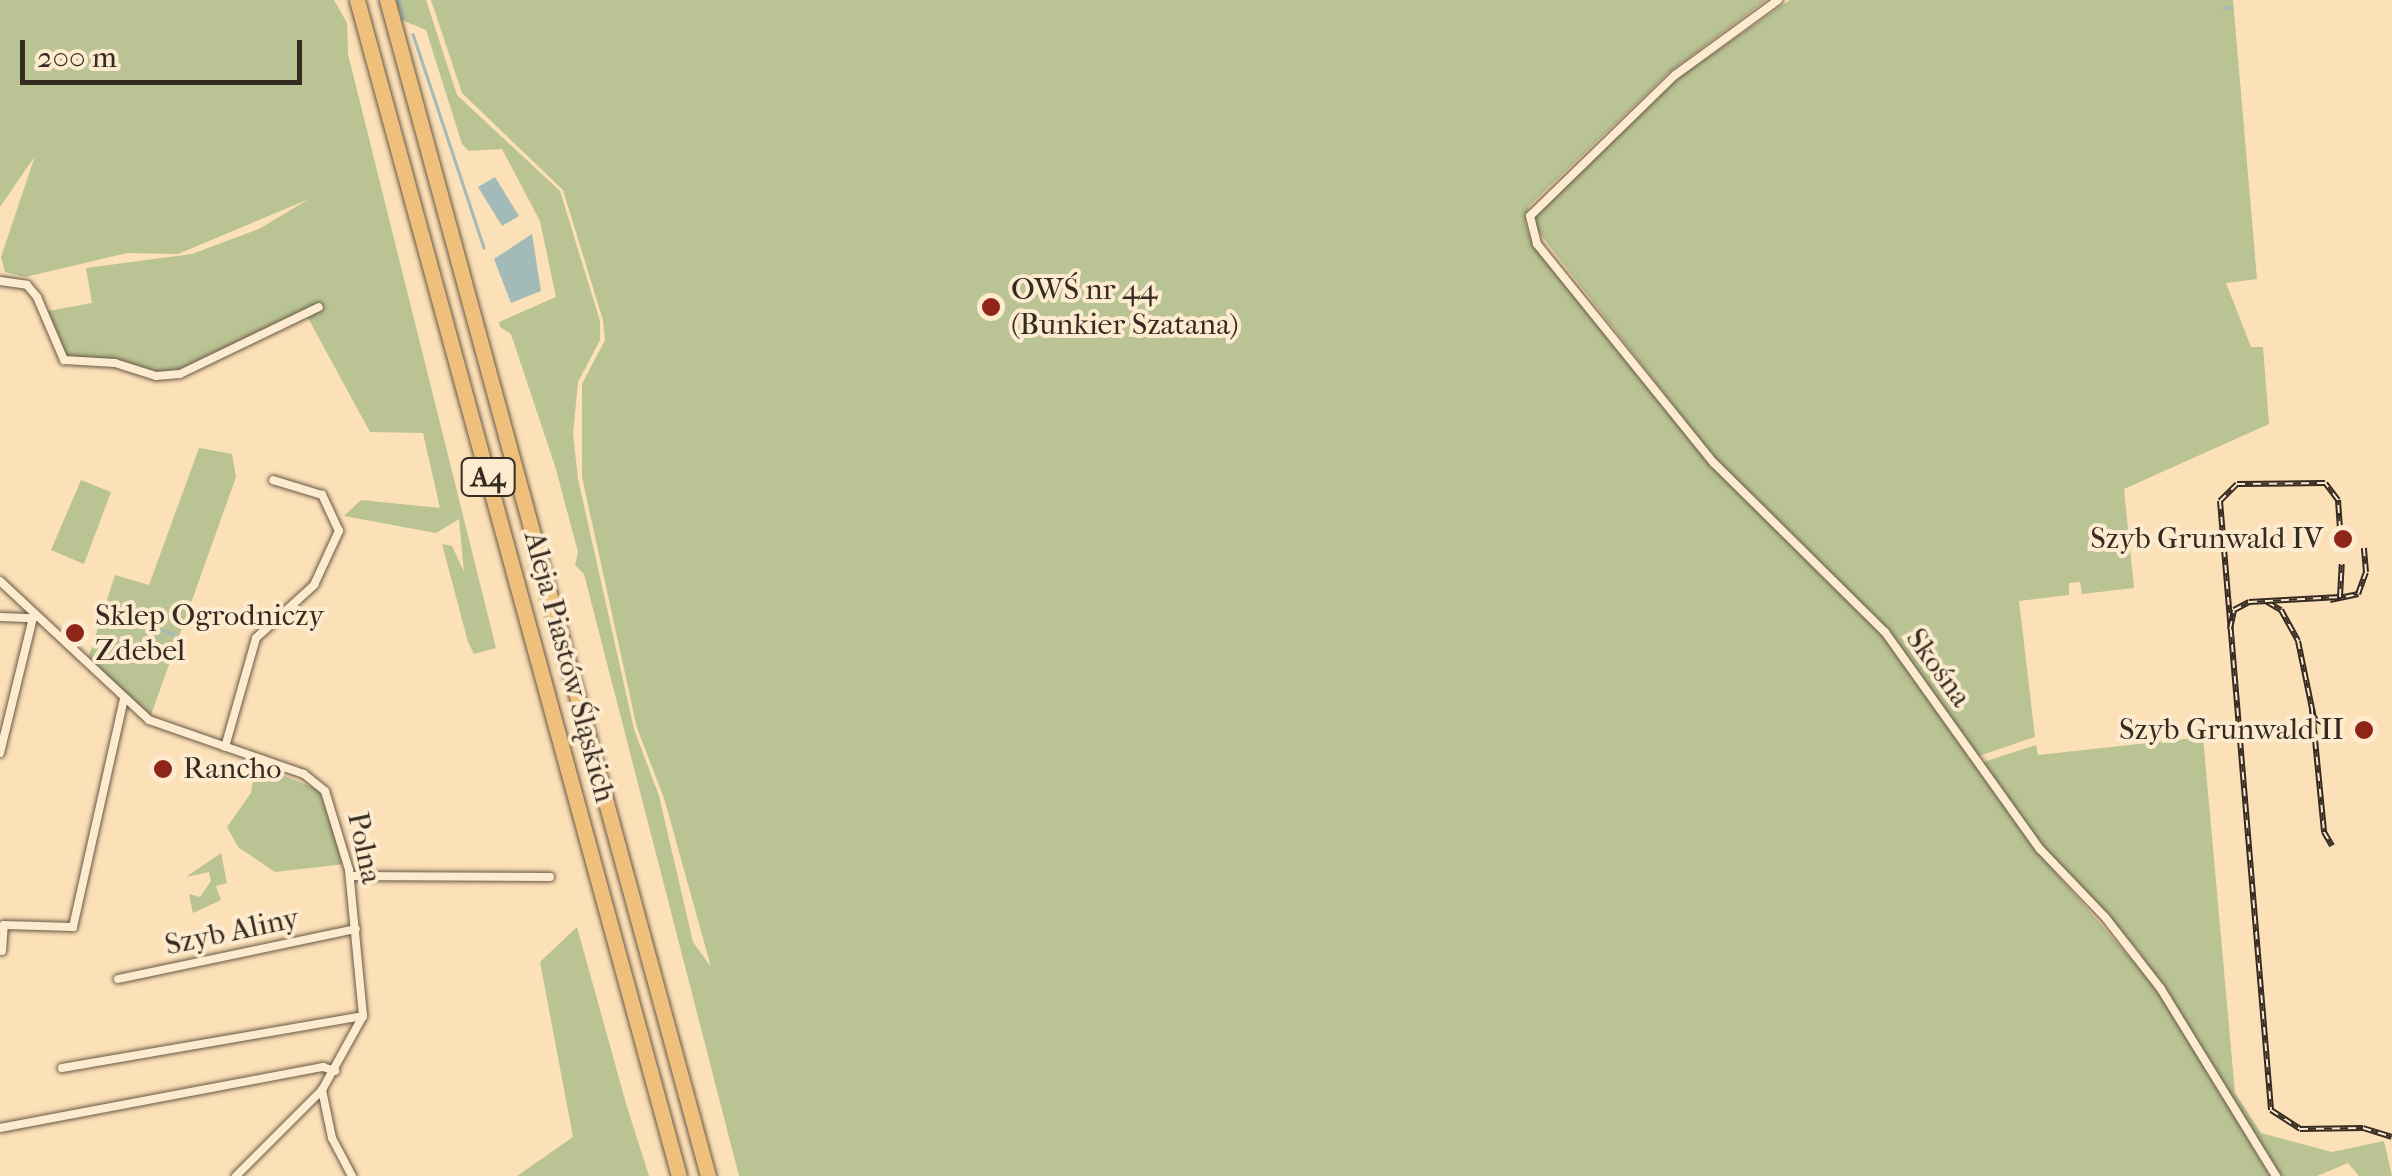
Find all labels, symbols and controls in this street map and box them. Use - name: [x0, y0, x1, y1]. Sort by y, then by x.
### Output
- scale bar: [25, 20, 308, 82]
- text: 200 m: [37, 40, 117, 75]
- place label: OWŚ nr 44 (Bunkier Szatana): [1011, 272, 1239, 342]
- marker: OWŚ nr 44 (Bunkier Szatana): [980, 296, 1002, 318]
- road number: A4: [460, 454, 516, 500]
- place label: Szyb Grunwald IV: [2090, 521, 2323, 557]
- street label: Aleja Piastów Śląskich: [515, 528, 623, 806]
- marker: Szyb Grunwald IV: [2332, 528, 2354, 550]
- place label: Sklep Ogrodniczy Zdebel: [95, 598, 324, 668]
- marker: Sklep Ogrodniczy Zdebel: [64, 622, 86, 644]
- street label: Skośna: [1898, 622, 1978, 714]
- place label: Szyb Grunwald II: [2119, 712, 2344, 748]
- marker: Szyb Grunwald II: [2353, 719, 2375, 741]
- place label: Rancho: [183, 751, 281, 787]
- marker: Rancho: [152, 758, 174, 780]
- street label: Polna: [339, 809, 389, 887]
- street label: Szyb Aliny: [162, 900, 302, 964]

